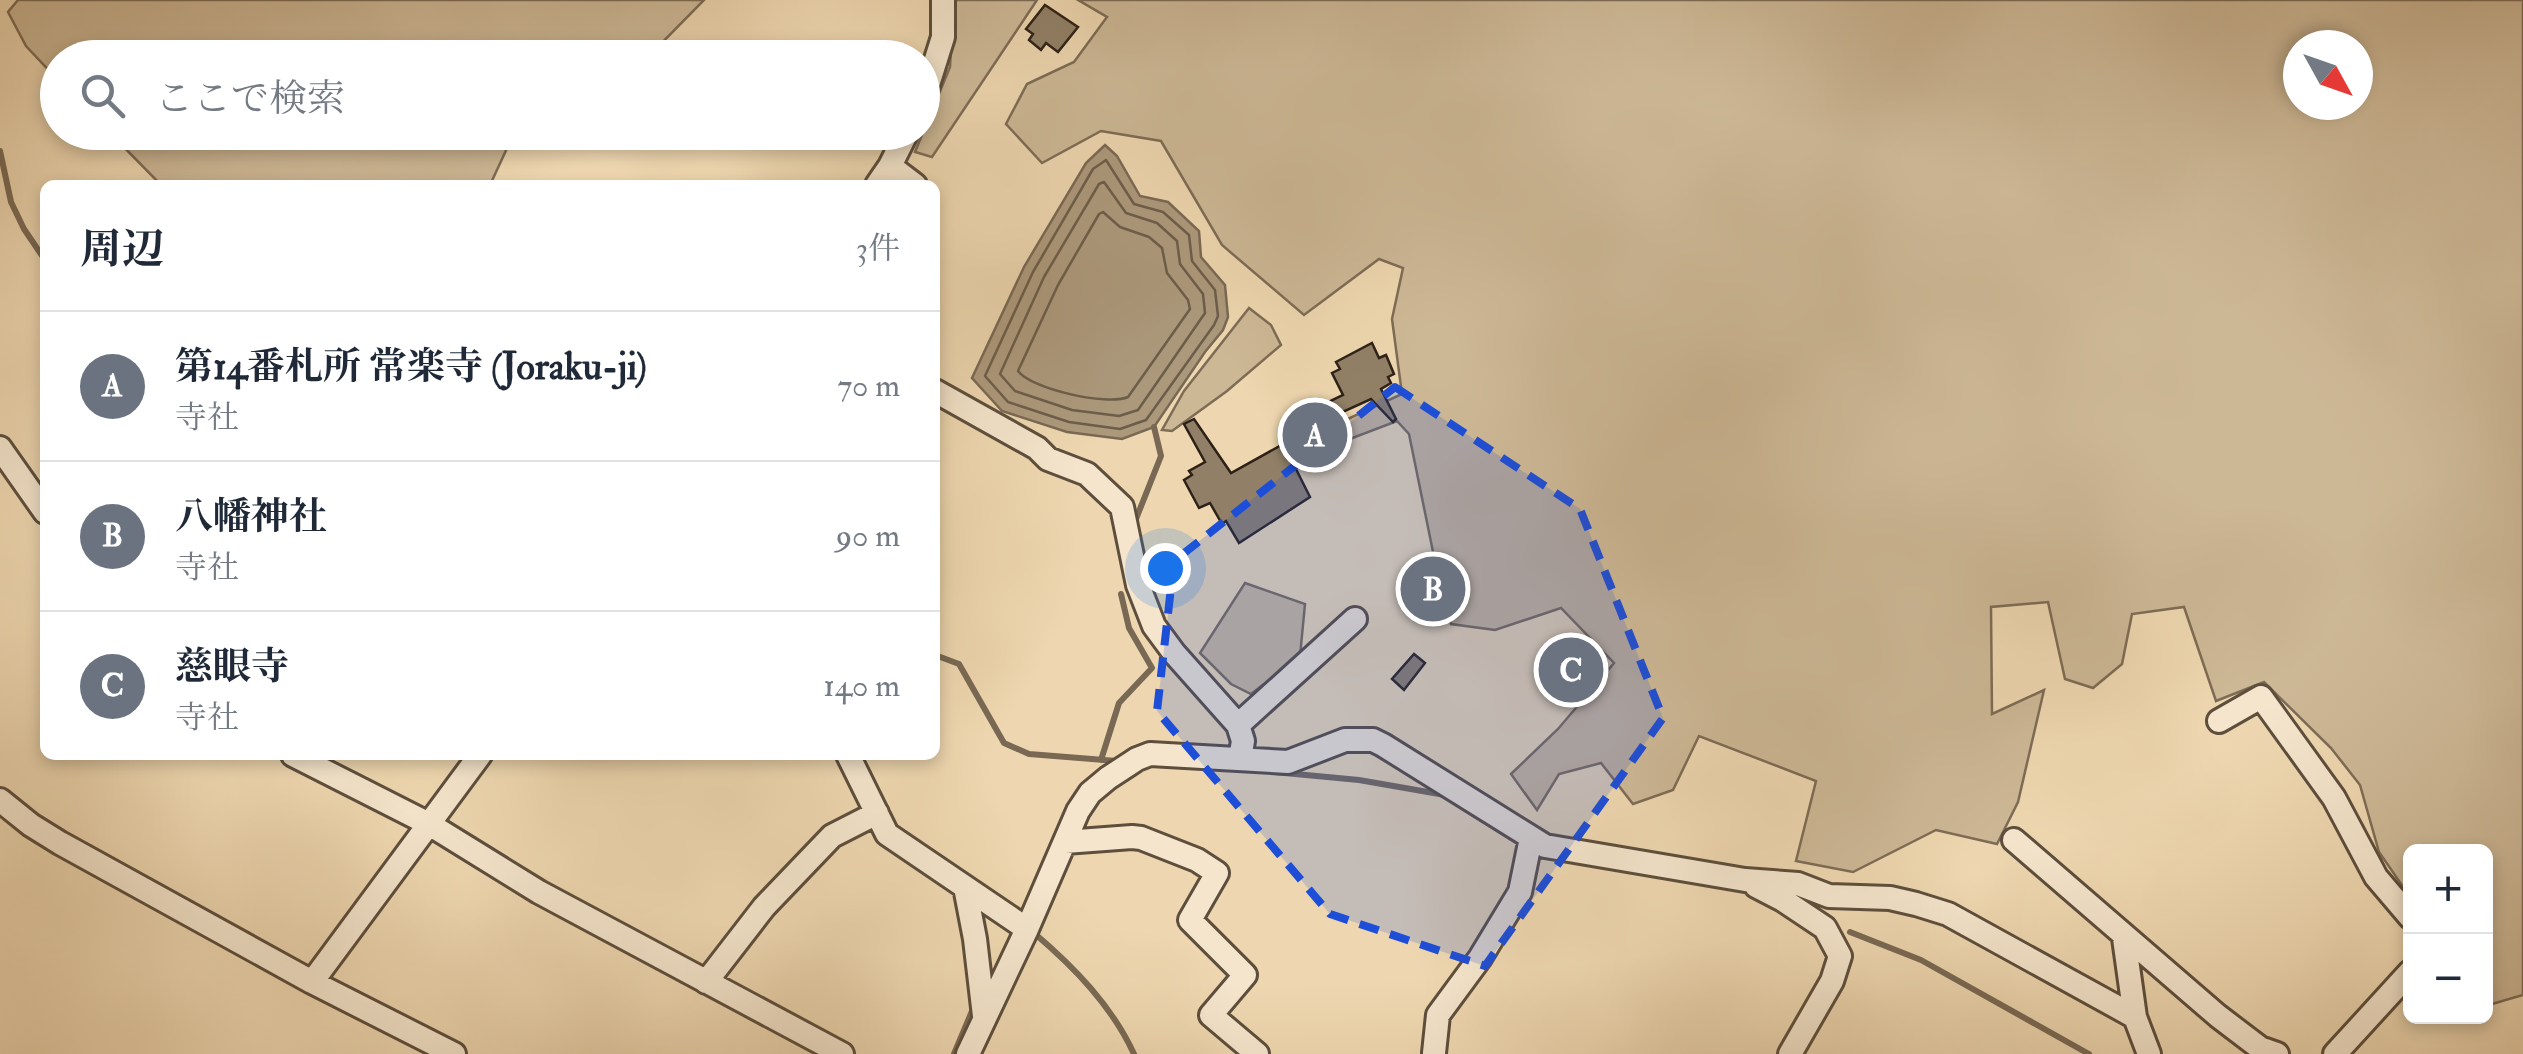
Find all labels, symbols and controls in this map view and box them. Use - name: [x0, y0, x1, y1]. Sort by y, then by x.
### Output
- north arrow: [2283, 30, 2373, 120]
- search box: [40, 40, 940, 150]
- icon: search: [75, 68, 130, 123]
- text: ここで検索: [155, 75, 345, 123]
- text: 周辺: [80, 224, 164, 276]
- text: 3件: [856, 229, 900, 269]
- text: 第14番札所 常楽寺 (Joraku-ji): [175, 343, 647, 391]
- text: A: [102, 366, 123, 406]
- text: 70 m: [837, 366, 900, 406]
- text: 寺社: [175, 398, 239, 438]
- pin: A: [1282, 398, 1348, 472]
- text: 八幡神社: [175, 493, 327, 541]
- text: B: [102, 516, 123, 556]
- text: 90 m: [836, 516, 900, 556]
- your location: [1140, 543, 1191, 594]
- text: 寺社: [175, 548, 239, 588]
- pin: B: [1400, 552, 1466, 626]
- pin: C: [1538, 632, 1604, 708]
- text: 慈眼寺: [175, 643, 289, 691]
- text: C: [101, 666, 124, 706]
- text: 140 m: [823, 666, 900, 706]
- text: 寺社: [175, 698, 239, 738]
- map controls: [2403, 844, 2493, 1024]
- button: +: [2403, 844, 2493, 934]
- button: −: [2403, 934, 2493, 1024]

